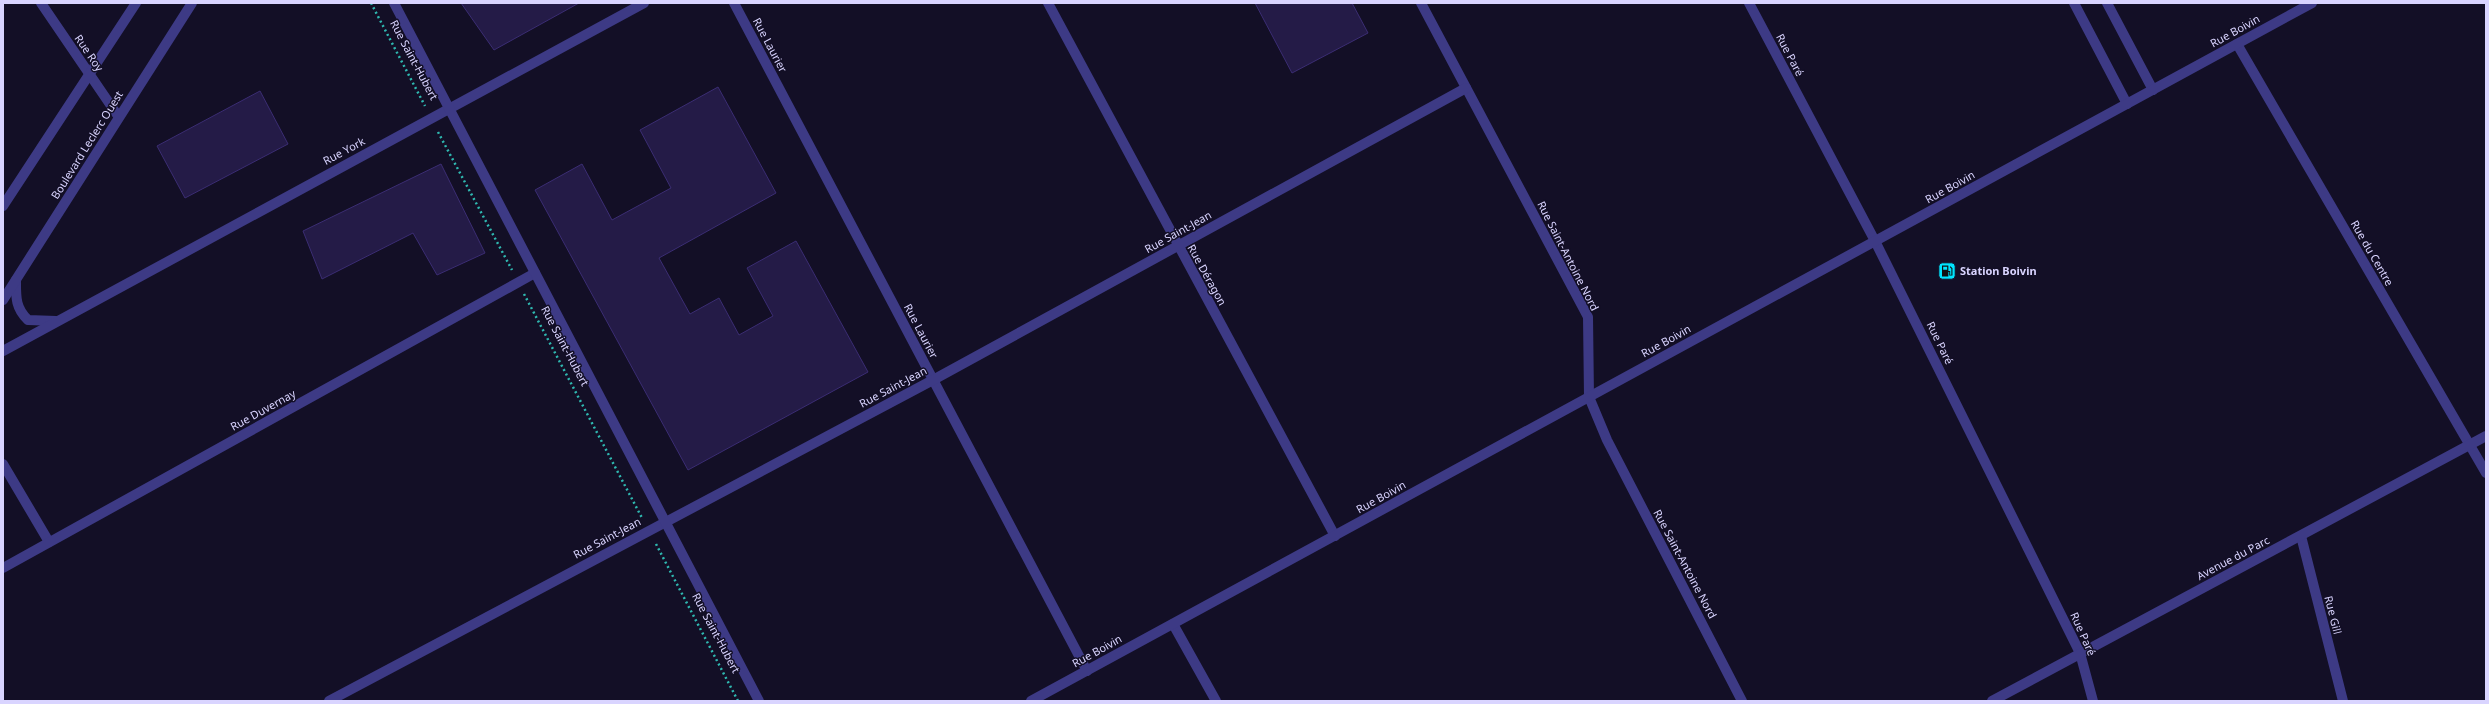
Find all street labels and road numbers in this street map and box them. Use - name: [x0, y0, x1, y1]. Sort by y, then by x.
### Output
- street label: Rue Boivin: [2207, 11, 2262, 50]
- street label: Rue Laurier: [750, 15, 791, 75]
- street label: Rue Saint-Hubert: [387, 17, 442, 102]
- street label: Rue Roy: [72, 31, 107, 74]
- street label: Rue Paré: [1773, 31, 1808, 79]
- street label: Boulevard Leclerc Ouest: [47, 88, 126, 202]
- street label: Rue York: [320, 133, 367, 168]
- street label: Rue Boivin: [1922, 167, 1977, 206]
- street label: Rue Saint-Antoine Nord: [1534, 198, 1603, 313]
- street label: Rue Saint-Jean: [1142, 207, 1214, 256]
- street label: Rue du Centre: [2348, 217, 2397, 288]
- street label: Rue Déragon: [1184, 242, 1230, 308]
- street label: Rue Laurier: [901, 301, 942, 361]
- street label: Rue Saint-Hubert: [538, 303, 593, 388]
- street label: Rue Paré: [1924, 319, 1957, 367]
- street label: Rue Boivin: [1638, 321, 1693, 360]
- street label: Rue Saint-Jean: [856, 363, 929, 411]
- street label: Rue Duvernay: [227, 385, 298, 434]
- street label: Rue Boivin: [1353, 477, 1408, 516]
- street label: Rue Saint-Antoine Nord: [1650, 507, 1721, 621]
- street label: Rue Saint-Jean: [570, 514, 643, 562]
- street label: Avenue du Parc: [2194, 532, 2272, 583]
- street label: Rue Saint-Hubert: [689, 590, 744, 675]
- street label: Rue Gill: [2321, 594, 2346, 636]
- street label: Rue Paré: [2067, 610, 2100, 658]
- street label: Rue Boivin: [1069, 631, 1124, 670]

